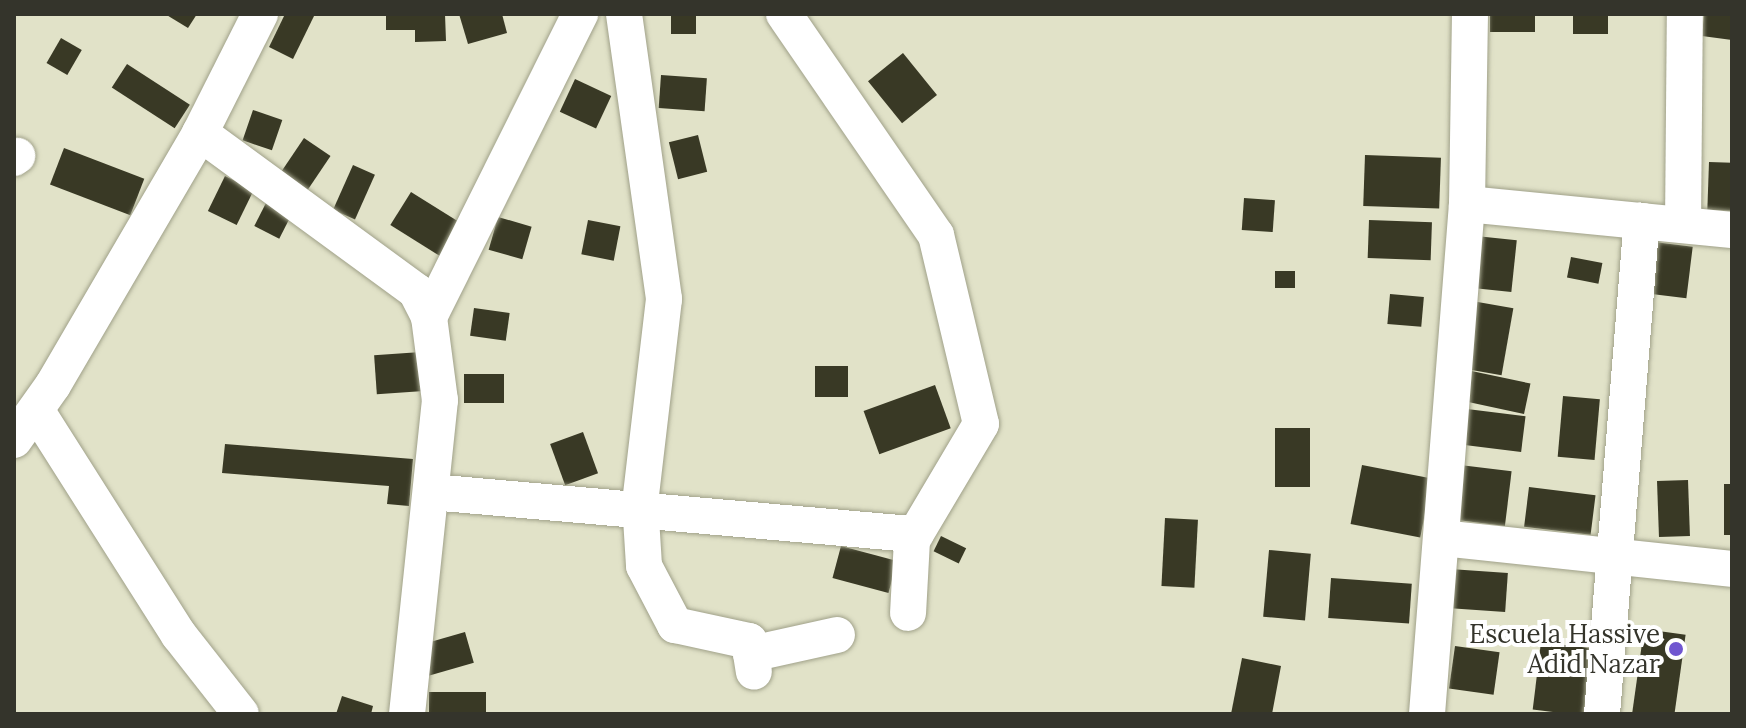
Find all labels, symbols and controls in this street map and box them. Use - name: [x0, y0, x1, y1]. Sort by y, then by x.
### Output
- place label: Escuela Hassive Adid Nazar: [1469, 618, 1660, 680]
- marker: Escuela Hassive Adid Nazar: [1667, 640, 1685, 658]

